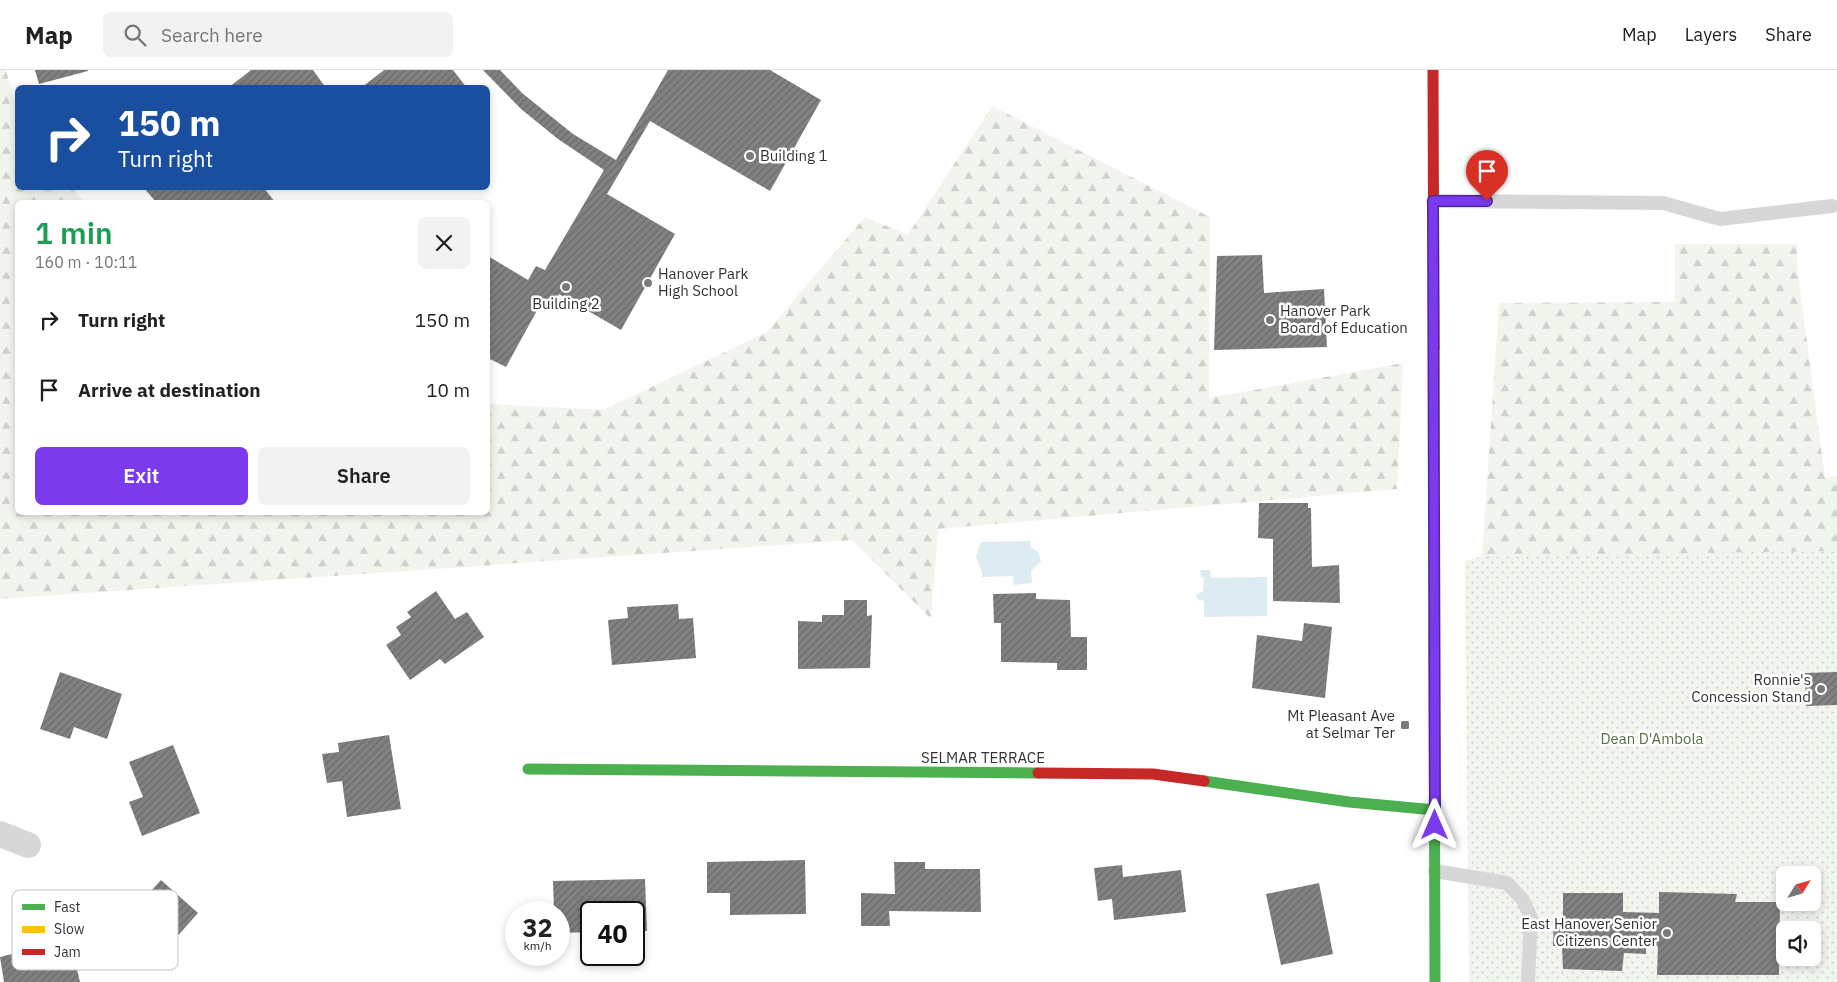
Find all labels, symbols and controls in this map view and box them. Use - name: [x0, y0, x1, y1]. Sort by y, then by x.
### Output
- search box: [103, 12, 453, 57]
- text: Map: [25, 19, 73, 51]
- icon: search: [121, 21, 149, 49]
- text: Search here: [161, 23, 263, 47]
- text: Map: [1622, 23, 1657, 46]
- text: Layers: [1685, 23, 1737, 46]
- text: Share: [1765, 23, 1812, 46]
- text: 150 m: [118, 100, 221, 146]
- icon: right: [35, 105, 100, 170]
- text: Turn right: [118, 144, 213, 173]
- place label: Building 1: [760, 146, 828, 165]
- marker: Building 1: [744, 150, 756, 162]
- pin: [1466, 150, 1508, 201]
- icon: arrive: [1473, 157, 1501, 185]
- text: 1 min: [35, 213, 113, 252]
- button: close: [418, 217, 470, 269]
- text: 160 m · 10:11: [35, 252, 137, 272]
- place label: Hanover Park High School: [658, 264, 748, 300]
- marker: Hanover Park High School: [642, 277, 654, 289]
- marker: Building 2: [560, 281, 572, 293]
- place label: Building 2: [532, 294, 600, 313]
- place label: Hanover Park Board of Education: [1280, 301, 1408, 337]
- icon: right: [35, 306, 63, 334]
- text: Turn right: [78, 308, 165, 332]
- text: 150 m: [415, 308, 470, 332]
- marker: Hanover Park Board of Education: [1264, 314, 1276, 326]
- icon: arrive: [35, 376, 63, 404]
- text: Arrive at destination: [78, 378, 261, 402]
- text: 10 m: [426, 378, 470, 402]
- button: Exit: [35, 447, 248, 505]
- button: Share: [258, 447, 470, 505]
- place label: Ronnie's Concession Stand: [1691, 670, 1811, 706]
- marker: Ronnie's Concession Stand: [1815, 683, 1827, 695]
- place label: Mt Pleasant Ave at Selmar Ter: [1287, 706, 1395, 742]
- marker: Mt Pleasant Ave at Selmar Ter: [1399, 719, 1411, 731]
- park label: Dean D'Ambola: [1600, 729, 1704, 748]
- street label: SELMAR TERRACE: [921, 748, 1045, 767]
- position arrow: [1408, 798, 1460, 850]
- north arrow: [1776, 866, 1821, 911]
- map controls: [1776, 866, 1821, 966]
- legend: [12, 890, 178, 970]
- text: Fast: [54, 898, 80, 916]
- speed limit sign: 40: [580, 901, 645, 966]
- text: 32: [522, 911, 553, 944]
- place label: East Hanover Senior Citizens Center: [1521, 914, 1657, 950]
- text: Slow: [54, 920, 85, 938]
- button: sound: [1776, 921, 1821, 966]
- marker: East Hanover Senior Citizens Center: [1661, 927, 1673, 939]
- text: km/h: [523, 938, 552, 953]
- text: Jam: [54, 943, 81, 961]

